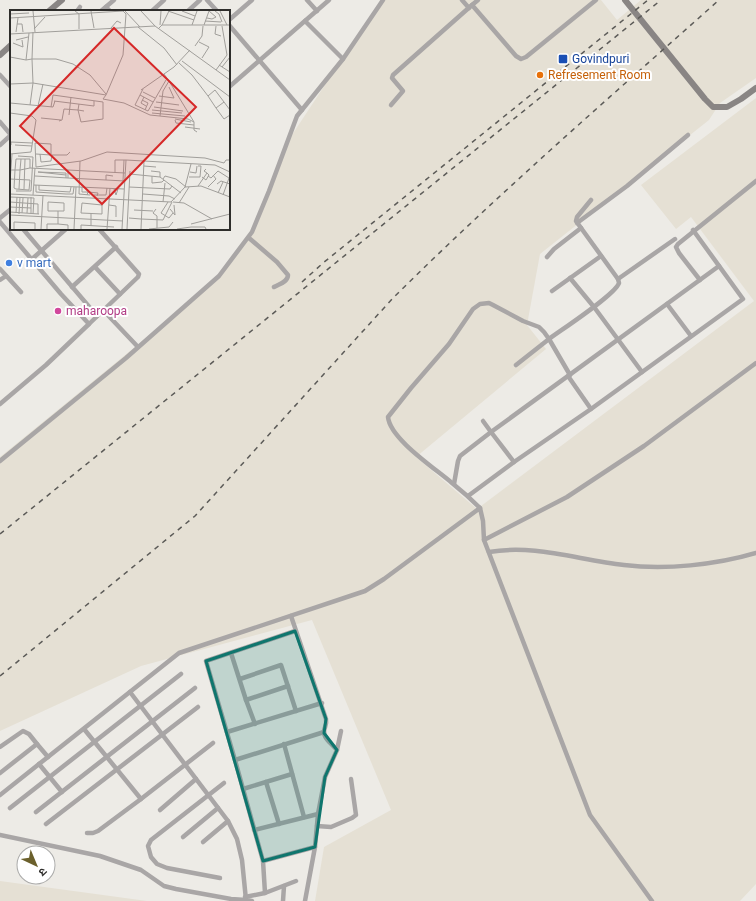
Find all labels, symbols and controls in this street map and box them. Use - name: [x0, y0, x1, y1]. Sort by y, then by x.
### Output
- inset map: [10, 10, 230, 230]
- place label: Govindpuri: [572, 52, 629, 66]
- marker: Govindpuri: [557, 53, 569, 65]
- place label: Refresement Room: [548, 68, 651, 82]
- marker: Refresement Room: [535, 70, 545, 80]
- place label: v mart: [17, 256, 51, 270]
- marker: v mart: [4, 258, 14, 268]
- place label: maharoopa: [66, 304, 127, 318]
- marker: maharoopa: [53, 306, 63, 316]
- north arrow: [16, 845, 56, 885]
- text: उ: [35, 865, 49, 879]

